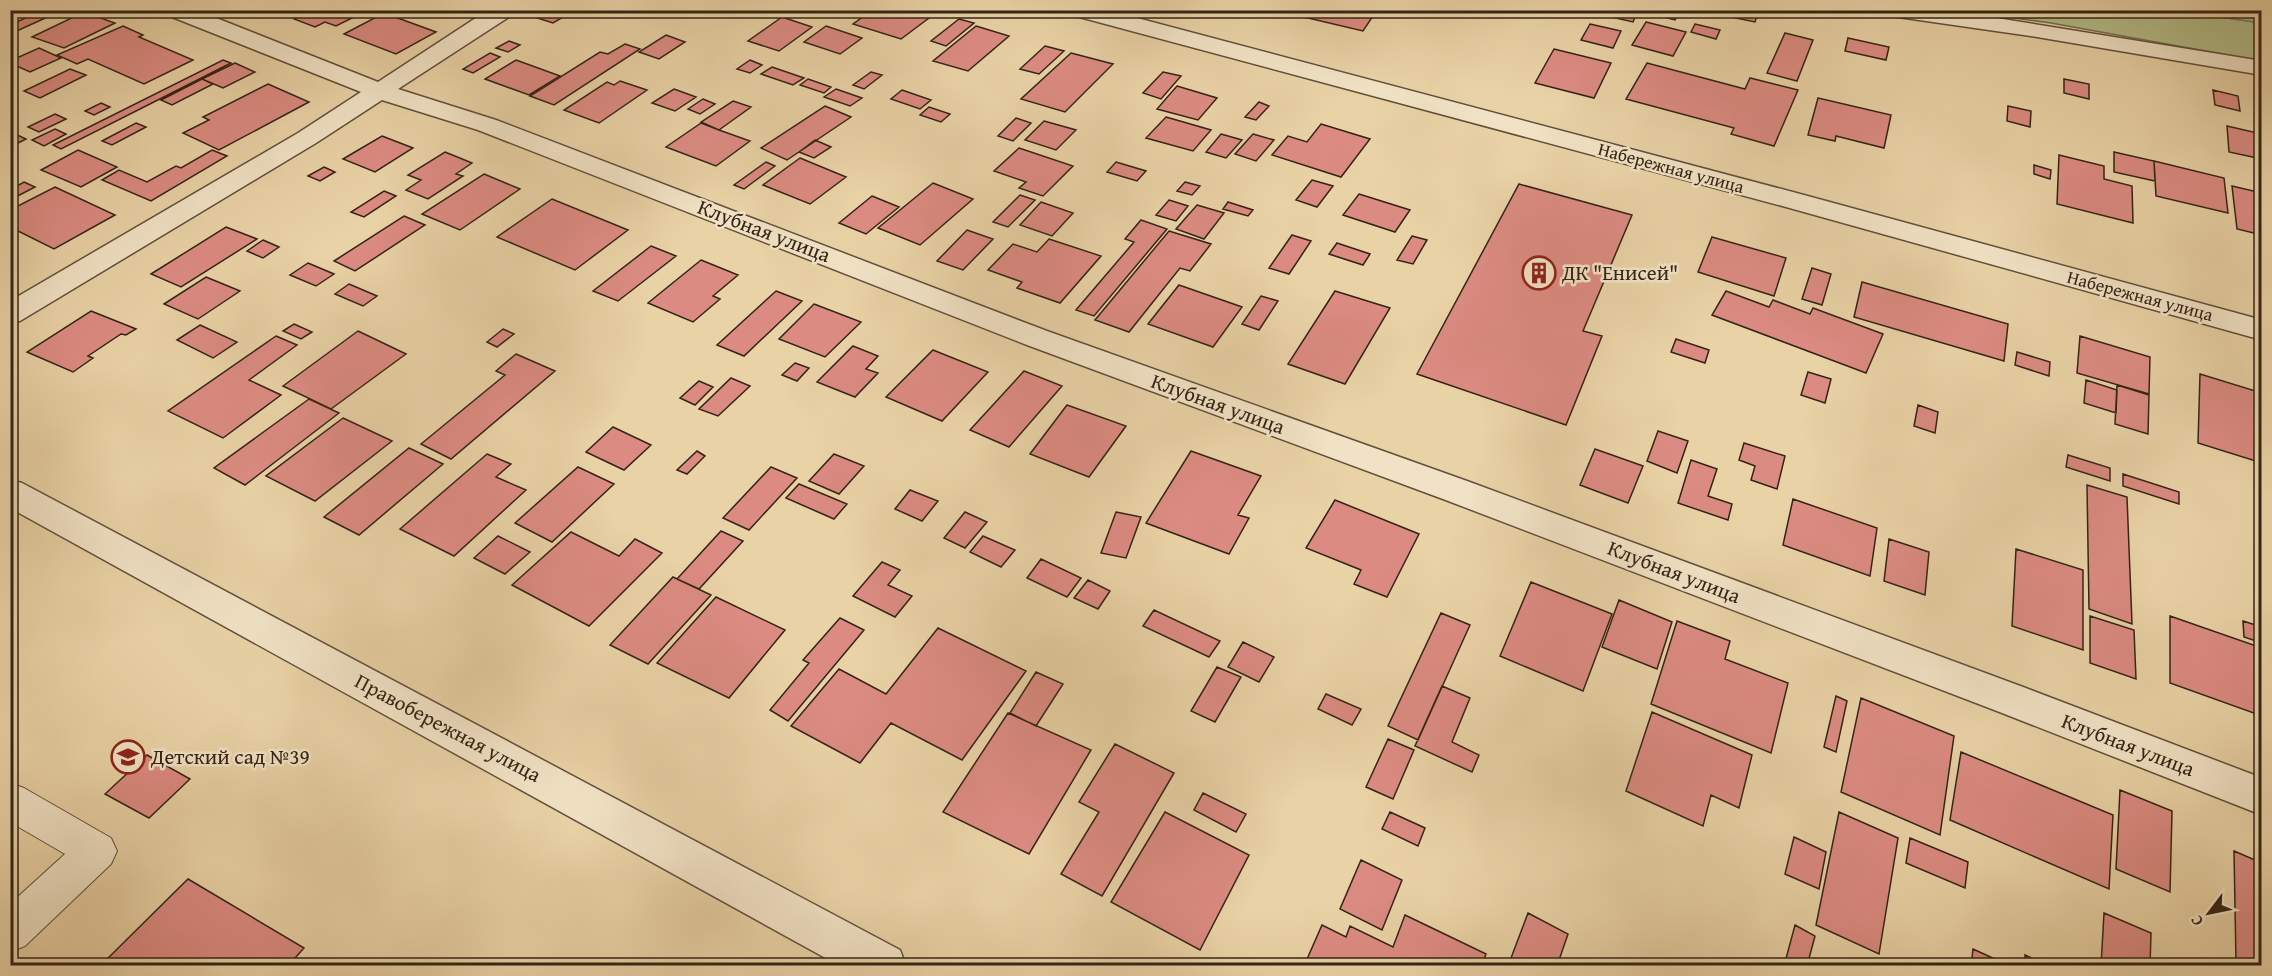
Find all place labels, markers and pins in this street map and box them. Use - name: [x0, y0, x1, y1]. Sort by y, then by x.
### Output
- building icon: ДК "Енисей": [1521, 255, 1557, 291]
- place label: ДК "Енисей": [1561, 257, 1678, 288]
- school or university icon: Детский сад №39: [110, 739, 146, 775]
- place label: Детский сад №39: [150, 741, 310, 772]

